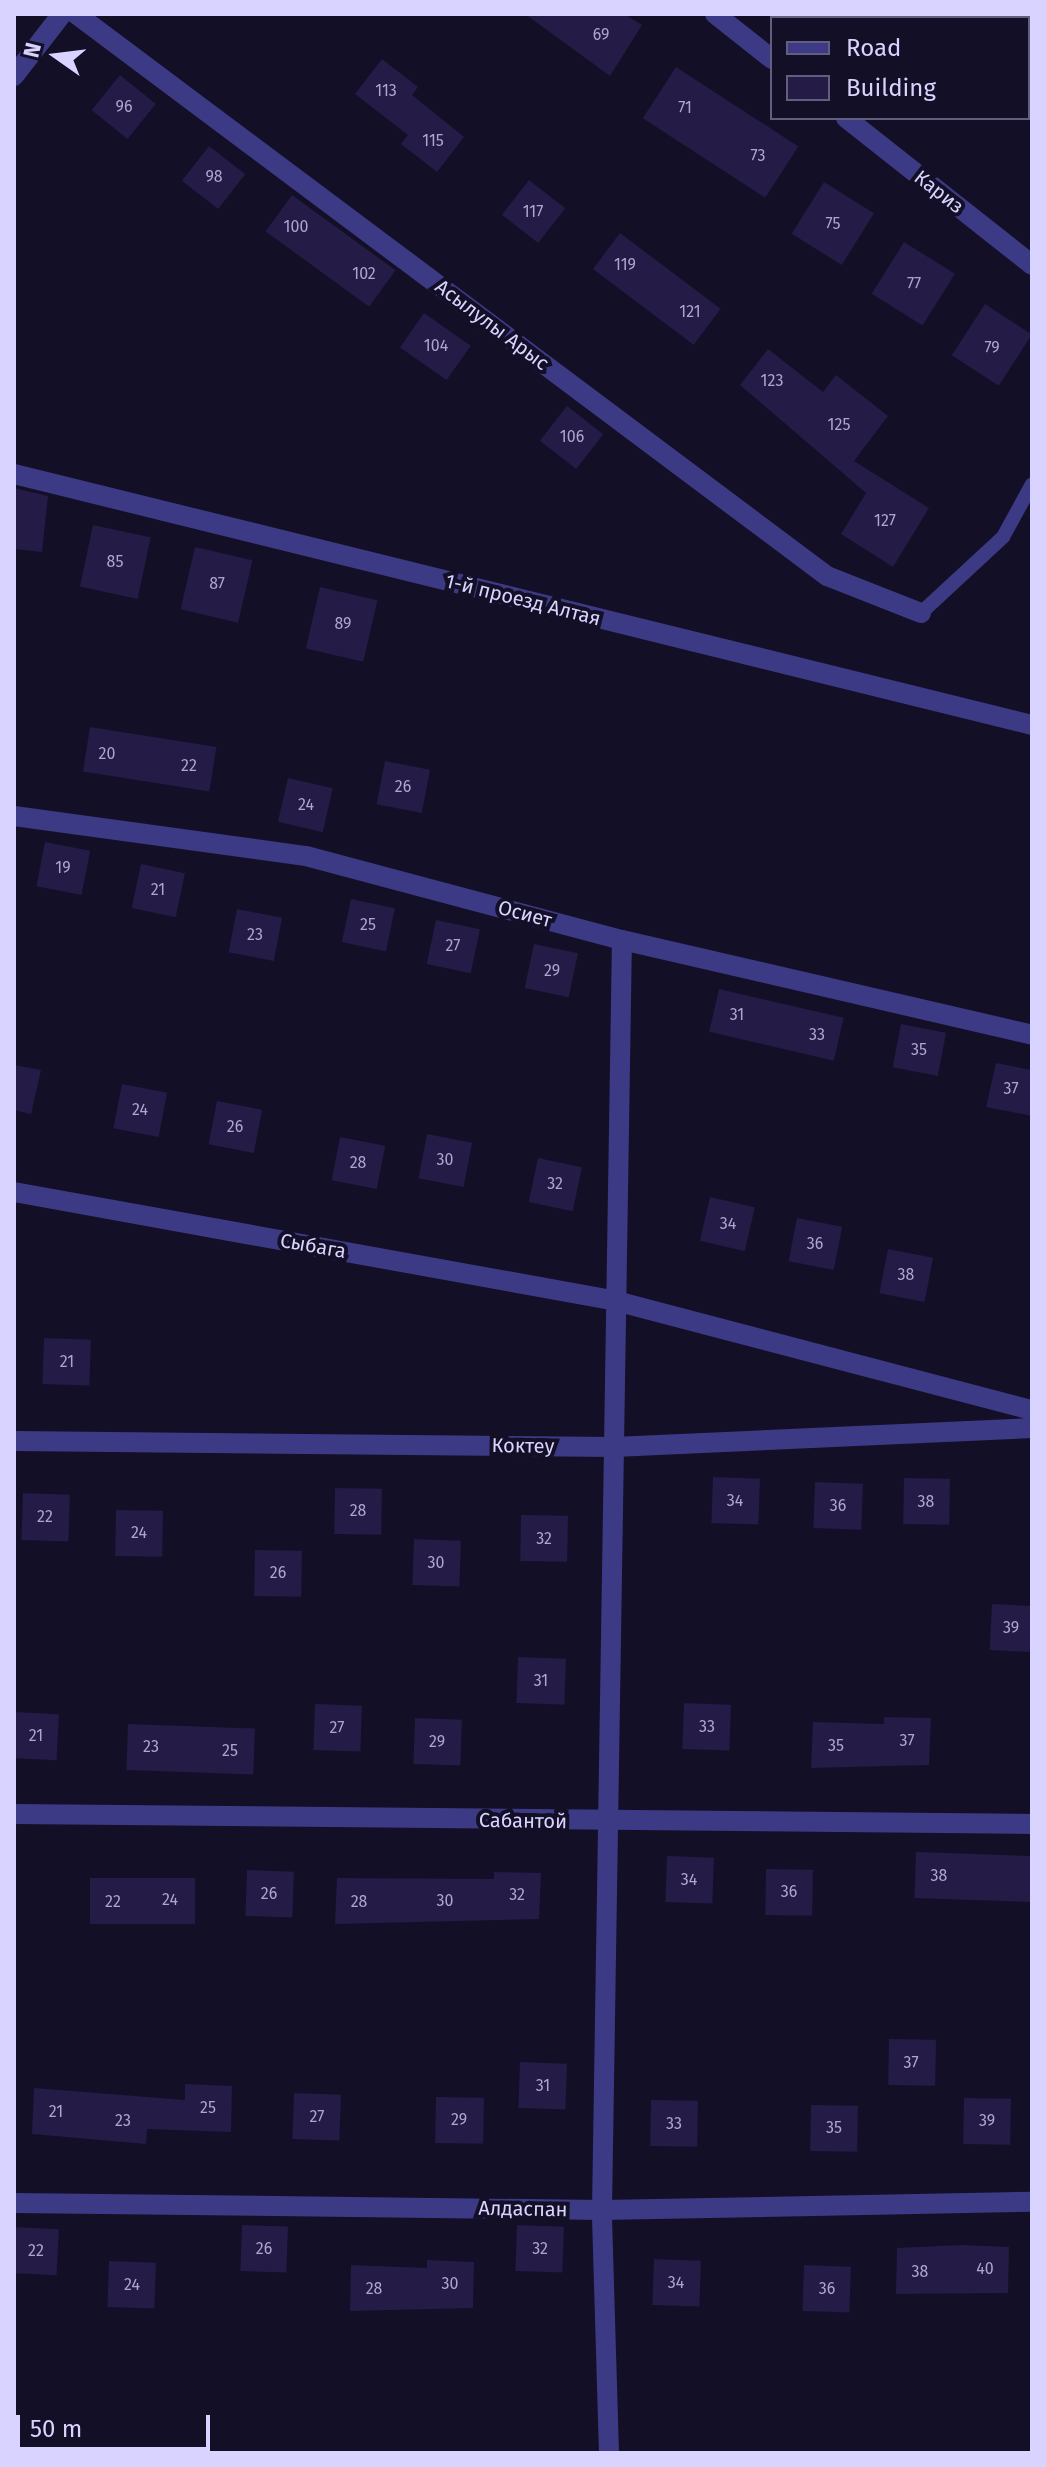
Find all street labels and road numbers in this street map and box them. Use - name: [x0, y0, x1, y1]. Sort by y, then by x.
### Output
- street label: Кариз: [909, 165, 969, 219]
- street label: Асылулы Арыс: [431, 275, 553, 375]
- street label: 1-й проезд Алтая: [443, 569, 603, 631]
- street label: Осиет: [495, 895, 555, 933]
- street label: Сыбага: [278, 1228, 348, 1264]
- street label: Коктеу: [491, 1433, 555, 1459]
- street label: Сабантой: [479, 1808, 567, 1834]
- street label: Алдаспан: [478, 2196, 568, 2222]

